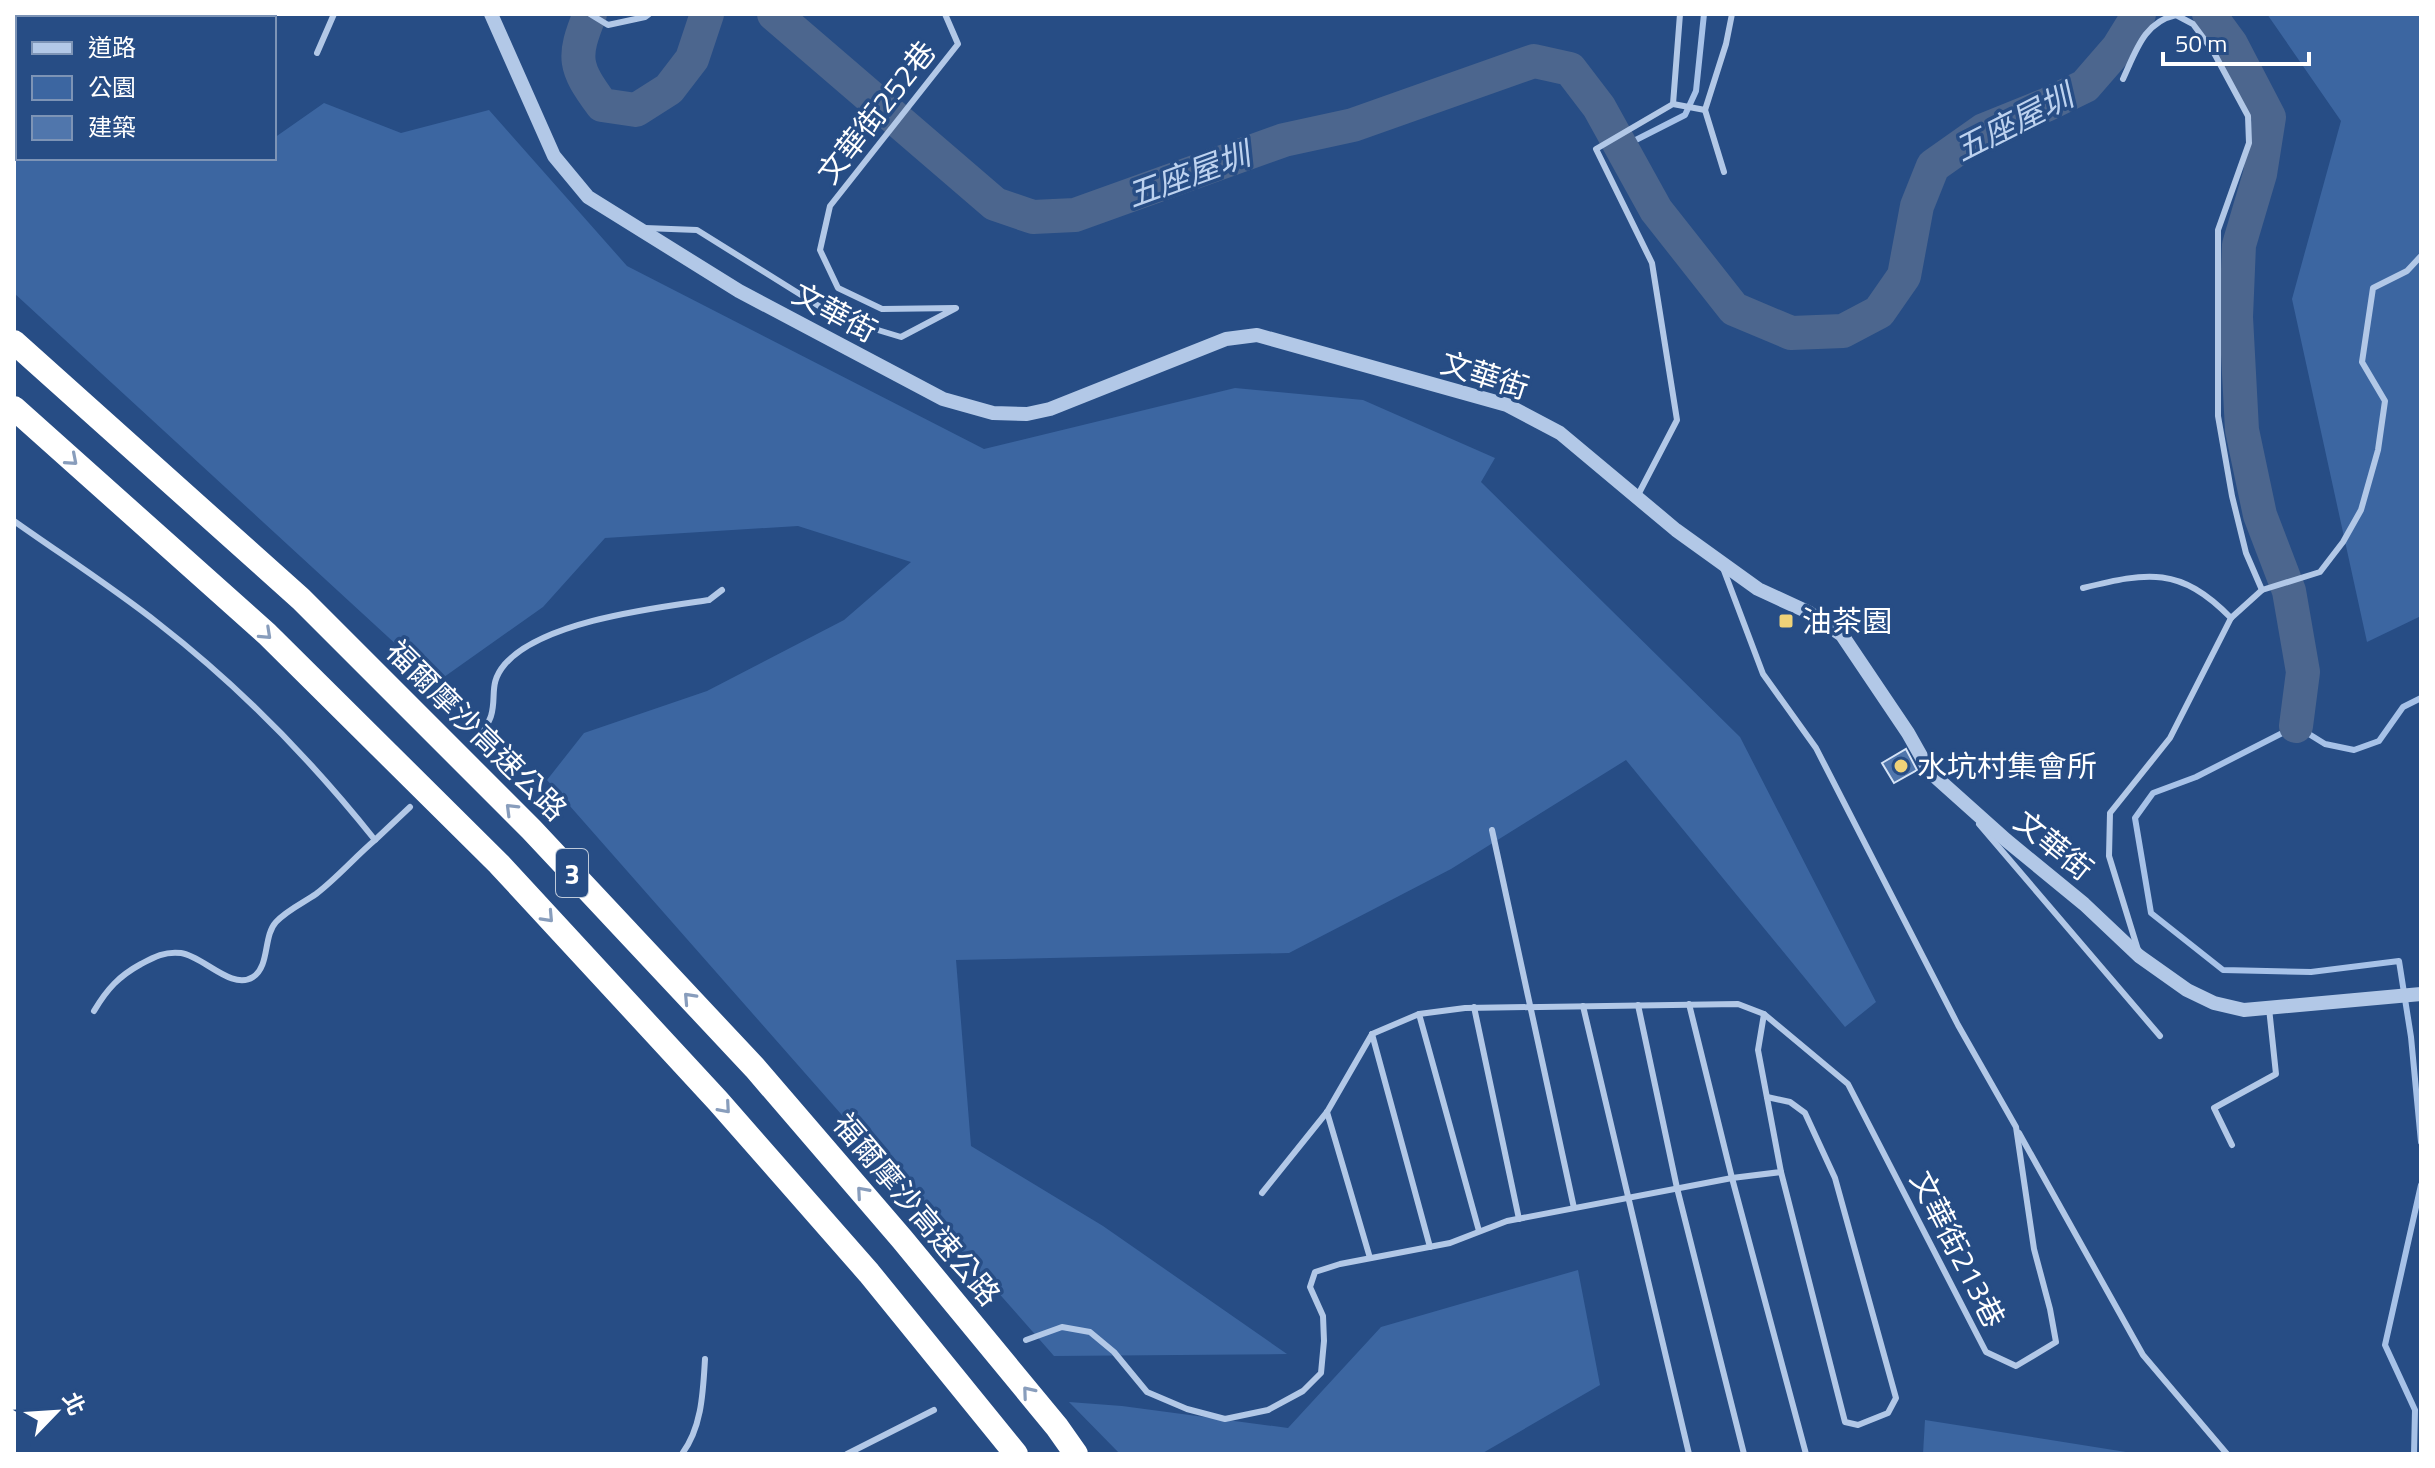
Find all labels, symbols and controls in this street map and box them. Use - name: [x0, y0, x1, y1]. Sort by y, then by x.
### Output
- legend: [16, 16, 276, 160]
- scale bar: [2163, 16, 2309, 66]
- text: 50 m: [2175, 25, 2227, 61]
- text: 道路: [88, 29, 136, 65]
- street label: 文華街252巷: [805, 31, 947, 193]
- text: 公園: [88, 69, 136, 105]
- water label: 五座屋圳: [1945, 70, 2084, 172]
- text: 建築: [88, 109, 136, 145]
- water label: 五座屋圳: [1120, 128, 1260, 218]
- street label: 文華街: [784, 271, 886, 353]
- street label: 文華街: [1435, 339, 1535, 411]
- one-way arrow: [63, 450, 78, 465]
- place label: 油茶園: [1802, 598, 1892, 644]
- marker: 油茶園: [1777, 612, 1795, 630]
- one-way arrow: [257, 624, 271, 639]
- street label: 福爾摩沙高速公路: [376, 629, 578, 831]
- place label: 水坑村集會所: [1917, 743, 2097, 789]
- marker: 水坑村集會所: [1892, 757, 1910, 775]
- street label: 文華街: [2005, 799, 2103, 891]
- one-way arrow: [506, 804, 520, 818]
- road number: 3: [556, 849, 588, 897]
- one-way arrow: [539, 908, 554, 922]
- one-way arrow: [684, 993, 699, 1007]
- one-way arrow: [715, 1098, 729, 1113]
- street label: 福爾摩沙高速公路: [822, 1102, 1012, 1316]
- street label: 文華街213巷: [1899, 1163, 2017, 1335]
- one-way arrow: [857, 1187, 872, 1202]
- north arrow: [16, 1372, 96, 1452]
- text: 北: [54, 1386, 94, 1421]
- one-way arrow: [1023, 1387, 1038, 1402]

